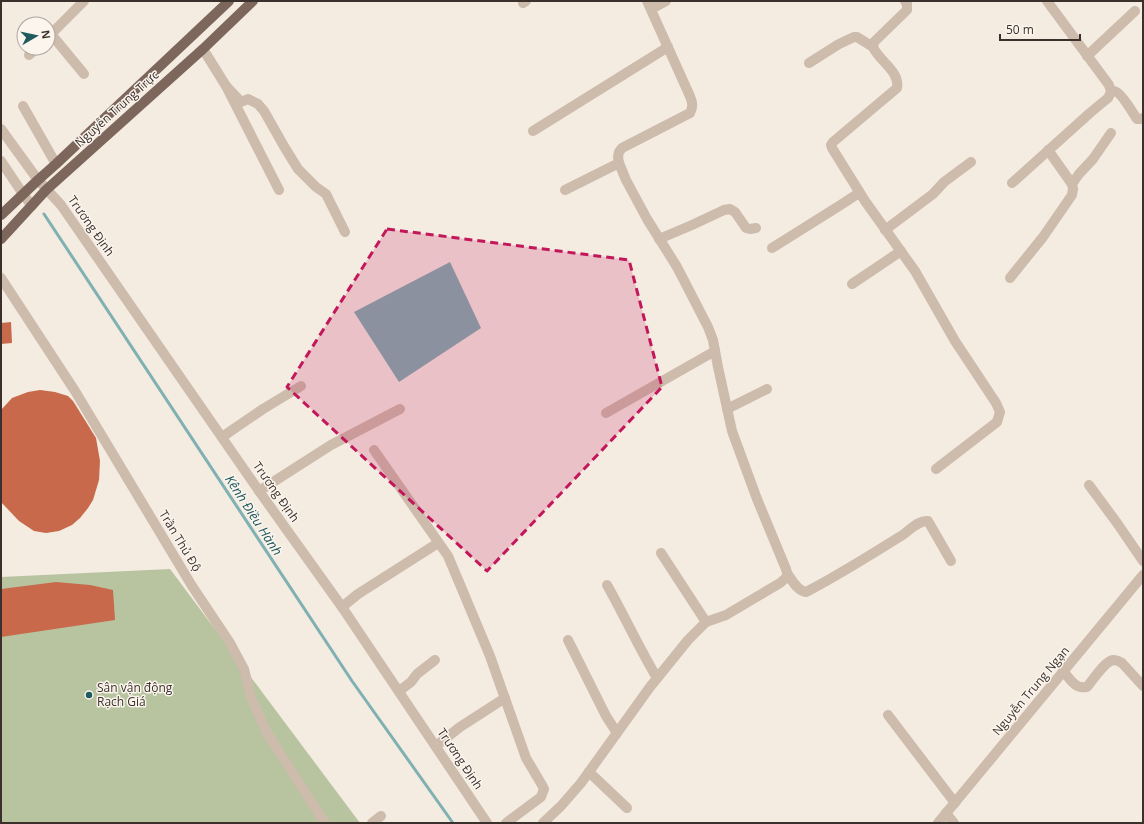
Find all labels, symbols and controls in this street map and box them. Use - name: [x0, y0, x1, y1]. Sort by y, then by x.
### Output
- north arrow: [16, 16, 56, 56]
- scale bar: [1000, 16, 1080, 42]
- text: 50 m: [1006, 21, 1034, 38]
- text: N: [38, 29, 54, 40]
- street label: Nguyễn Trung Trực: [71, 66, 162, 151]
- street label: Trương Định: [64, 192, 119, 259]
- street label: Trương Định: [249, 458, 304, 525]
- water label: Kênh Điều Hành: [221, 471, 287, 559]
- street label: Trần Thủ Độ: [155, 507, 205, 575]
- street label: Nguyễn Trung Ngạn: [988, 642, 1073, 739]
- place label: Sân vận động Rạch Giá: [97, 679, 173, 710]
- marker: Sân vận động Rạch Giá: [84, 690, 94, 700]
- street label: Trương Định: [434, 725, 487, 793]

